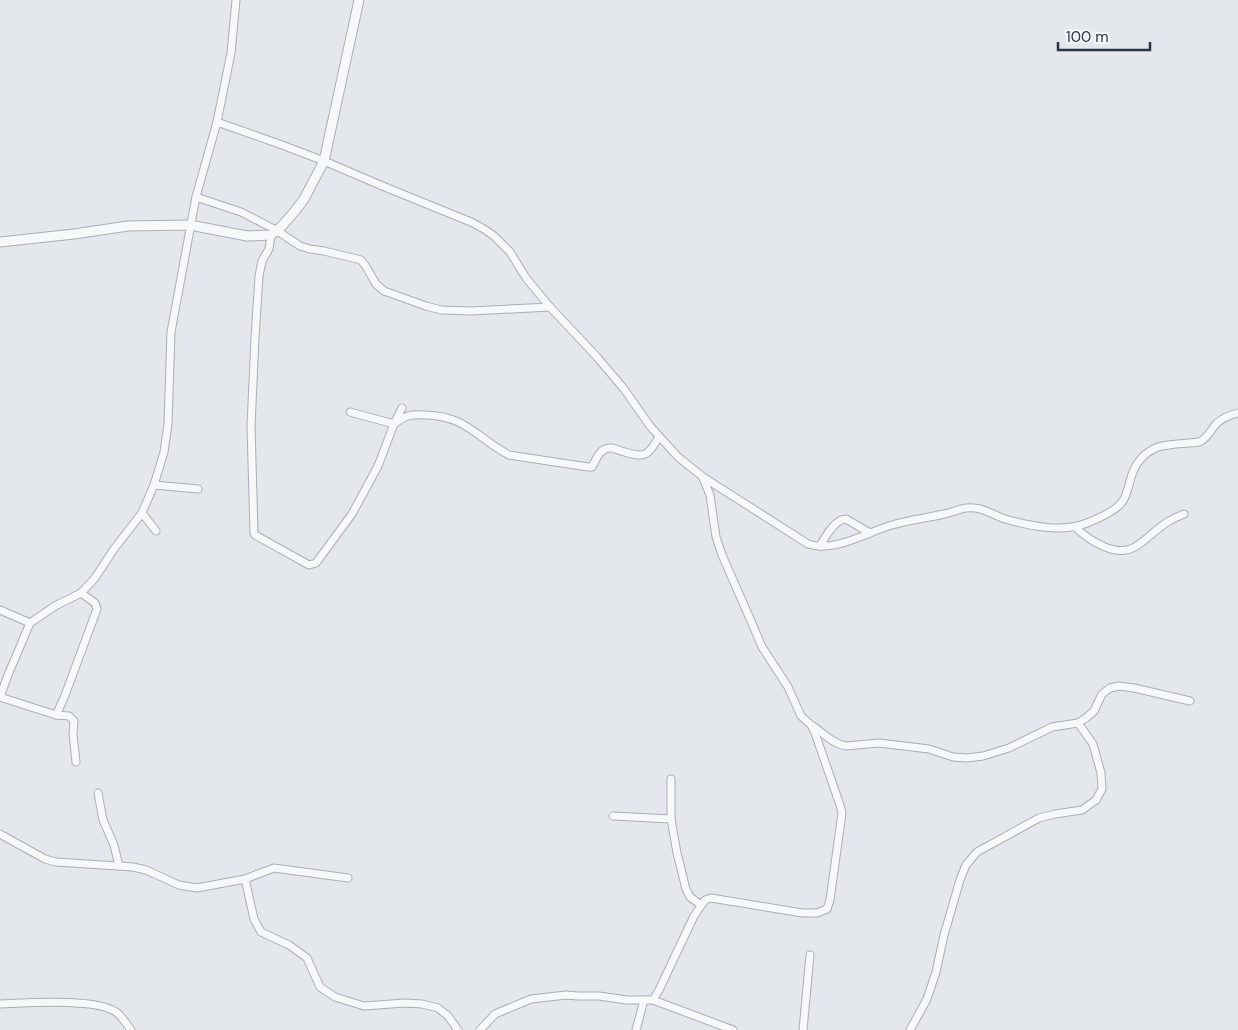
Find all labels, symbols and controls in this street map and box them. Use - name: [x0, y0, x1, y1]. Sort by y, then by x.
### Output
- scale bar: [1058, 20, 1150, 52]
- text: 100 m: [1066, 27, 1109, 47]

